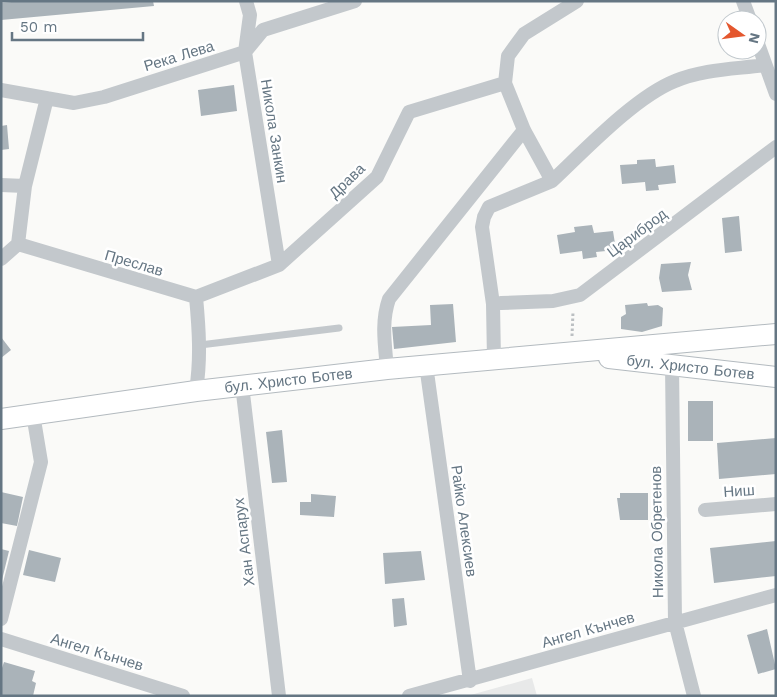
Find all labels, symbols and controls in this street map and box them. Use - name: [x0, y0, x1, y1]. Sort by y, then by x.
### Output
- scale bar: [12, 10, 144, 42]
- north arrow: [717, 10, 767, 60]
- text: 50 m: [20, 18, 57, 36]
- text: N: [746, 31, 764, 45]
- street label: Река Лева: [142, 37, 217, 75]
- street label: Никола Занкин: [257, 78, 291, 184]
- street label: Драва: [325, 159, 369, 202]
- street label: Цариброд: [604, 205, 671, 261]
- street label: Преслав: [103, 246, 165, 280]
- street label: бул. Христо Ботев: [626, 351, 755, 383]
- street label: бул. Христо Ботев: [223, 364, 353, 397]
- street label: Райко Алексиев: [447, 464, 481, 578]
- street label: Никола Обретенов: [647, 466, 667, 598]
- street label: Ниш: [723, 481, 755, 501]
- street label: Хан Аспарух: [230, 496, 258, 587]
- street label: Ангел Кънчев: [540, 608, 636, 652]
- street label: Ангел Кънчев: [49, 629, 145, 675]

